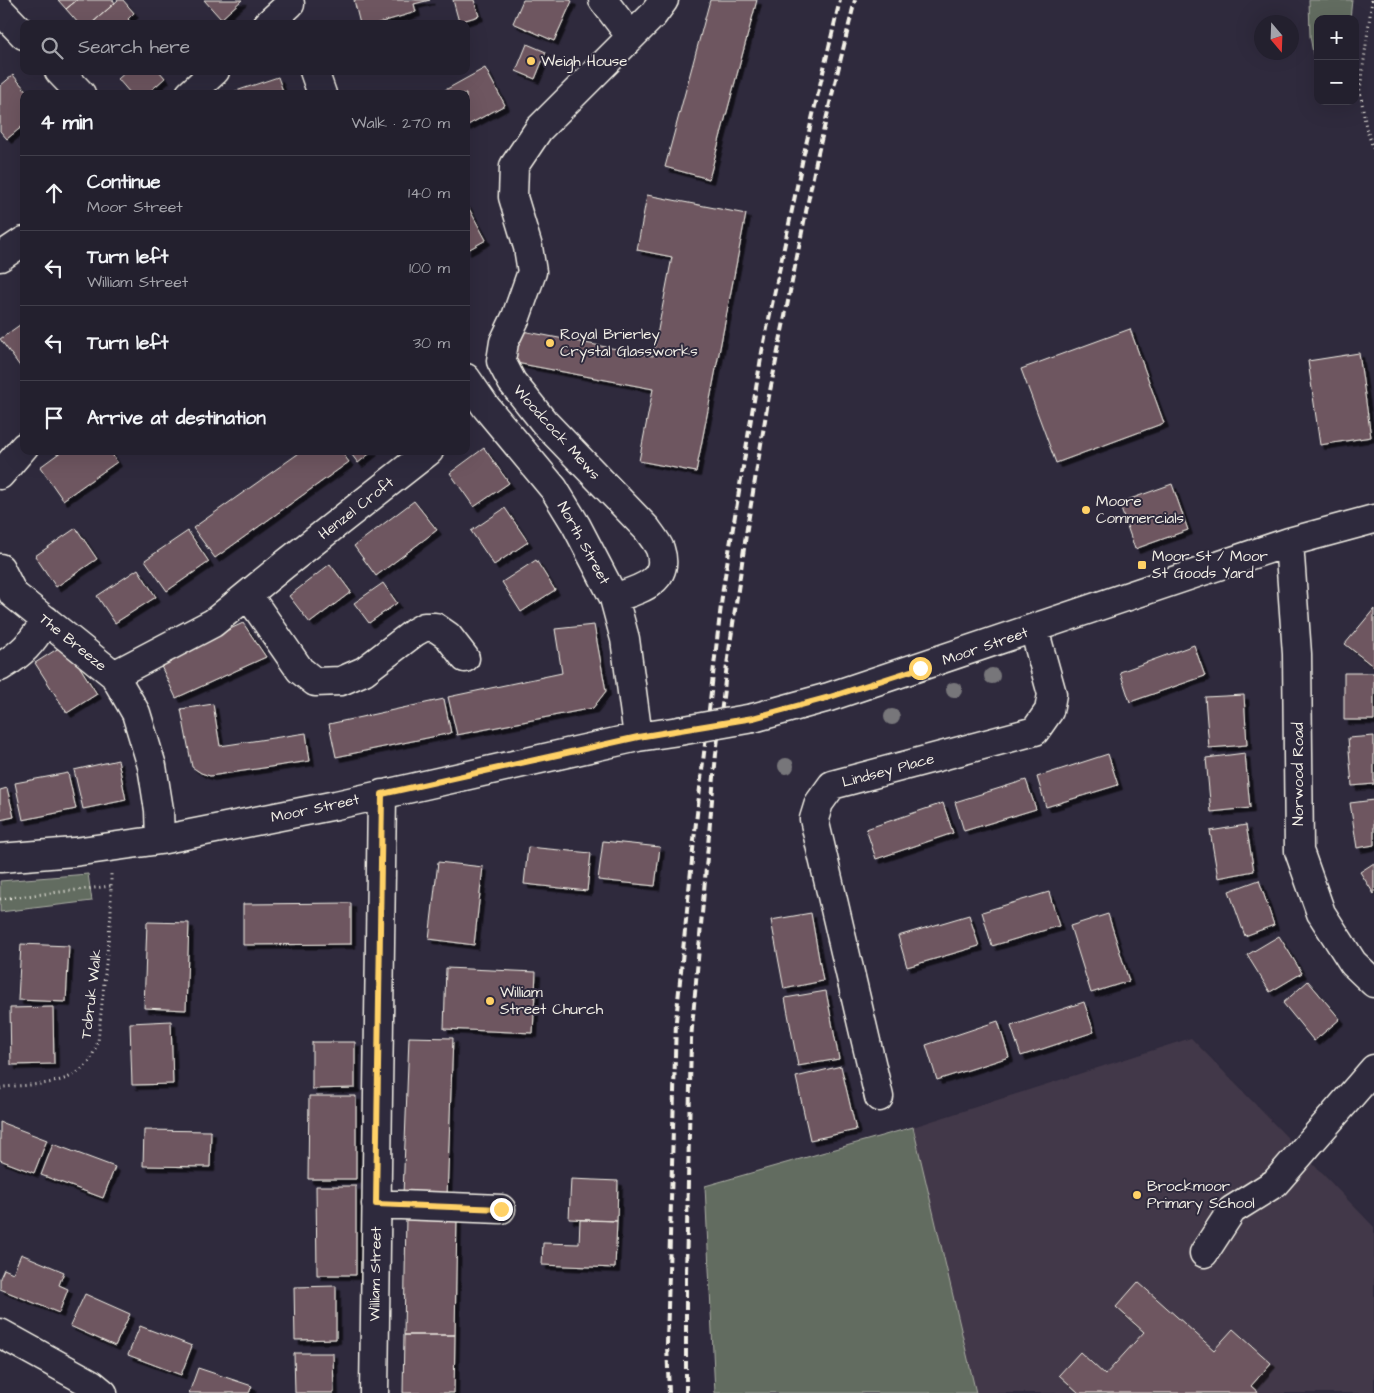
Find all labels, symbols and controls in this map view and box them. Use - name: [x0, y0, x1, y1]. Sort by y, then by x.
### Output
- north arrow: [1254, 15, 1299, 60]
- map controls: [1314, 15, 1359, 105]
- button: +: [1314, 15, 1359, 60]
- search box: [20, 20, 470, 75]
- icon: search: [38, 34, 66, 62]
- text: Search here: [78, 34, 190, 61]
- place label: Weigh House: [541, 51, 627, 73]
- marker: Weigh House: [525, 55, 537, 67]
- button: −: [1314, 60, 1359, 105]
- text: 4 min: [40, 108, 93, 137]
- text: Walk · 270 m: [351, 112, 450, 134]
- text: Continue: [87, 169, 161, 196]
- icon: ahead: [40, 179, 68, 207]
- text: 140 m: [408, 182, 450, 204]
- text: Moor Street: [87, 196, 183, 218]
- text: Turn left: [87, 244, 168, 271]
- icon: left: [40, 254, 68, 282]
- text: 100 m: [409, 257, 450, 279]
- text: William Street: [87, 271, 188, 293]
- place label: Royal Brierley Crystal Glassworks: [560, 324, 698, 363]
- icon: left: [40, 329, 68, 357]
- text: Turn left: [87, 330, 168, 357]
- text: 30 m: [413, 332, 450, 354]
- marker: Royal Brierley Crystal Glassworks: [544, 337, 556, 349]
- street label: Woodcock Mews: [508, 380, 605, 485]
- icon: arrive: [40, 404, 68, 432]
- text: Arrive at destination: [87, 405, 266, 432]
- street label: Henzel Croft: [314, 472, 399, 545]
- place label: Moore Commercials: [1096, 491, 1185, 529]
- street label: North Street: [552, 498, 615, 589]
- marker: Moore Commercials: [1080, 504, 1092, 516]
- place label: Moor St / Moor St Goods Yard: [1152, 546, 1268, 584]
- marker: Moor St / Moor St Goods Yard: [1136, 559, 1148, 571]
- street label: The Breeze: [34, 609, 111, 676]
- street label: Moor Street: [939, 622, 1031, 671]
- route start: [909, 657, 932, 680]
- street label: Norwood Road: [1288, 722, 1309, 826]
- street label: Lindsey Place: [840, 748, 937, 794]
- street label: Moor Street: [269, 789, 361, 828]
- street label: Tobruk Walk: [76, 948, 107, 1040]
- place label: William Street Church: [500, 982, 604, 1020]
- marker: William Street Church: [484, 995, 496, 1007]
- place label: Brockmoor Primary School: [1147, 1176, 1255, 1215]
- marker: Brockmoor Primary School: [1131, 1189, 1143, 1201]
- route end: [490, 1198, 513, 1221]
- street label: William Street: [364, 1226, 387, 1322]

